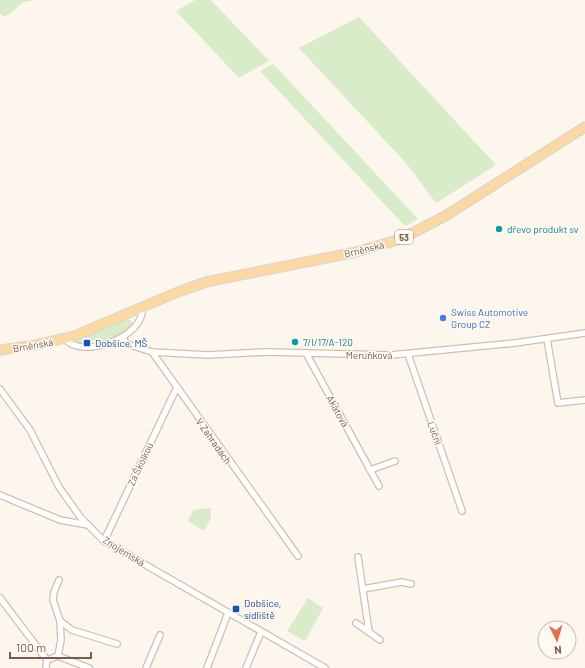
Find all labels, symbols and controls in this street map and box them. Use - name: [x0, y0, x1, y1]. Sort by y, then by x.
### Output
- place label: dřevo produkt sv: [507, 223, 579, 235]
- marker: dřevo produkt sv: [494, 224, 504, 234]
- road number: 53: [395, 230, 413, 244]
- street label: Brněnská: [343, 238, 385, 260]
- place label: Swiss Automotive Group CZ: [451, 306, 528, 330]
- marker: Swiss Automotive Group CZ: [438, 313, 448, 323]
- street label: Brněnská: [12, 336, 54, 354]
- place label: 7/I/17/A-120: [303, 336, 353, 348]
- place label: Dobšice, MŠ: [95, 337, 148, 349]
- marker: 7/I/17/A-120: [290, 337, 300, 347]
- marker: Dobšice, MŠ: [82, 338, 92, 348]
- street label: Meruňková: [346, 349, 392, 361]
- street label: Akátová: [324, 393, 352, 429]
- street label: V Zahradách: [194, 416, 234, 466]
- street label: Luční: [425, 420, 445, 446]
- street label: Za Školkou: [125, 440, 155, 488]
- street label: Znojemská: [101, 533, 147, 569]
- place label: Dobšice, sídliště: [244, 597, 281, 621]
- marker: Dobšice, sídliště: [231, 604, 241, 614]
- north arrow: [537, 620, 577, 660]
- scale bar: [10, 634, 91, 660]
- text: 100 m: [16, 640, 46, 654]
- text: N: [554, 644, 562, 657]

